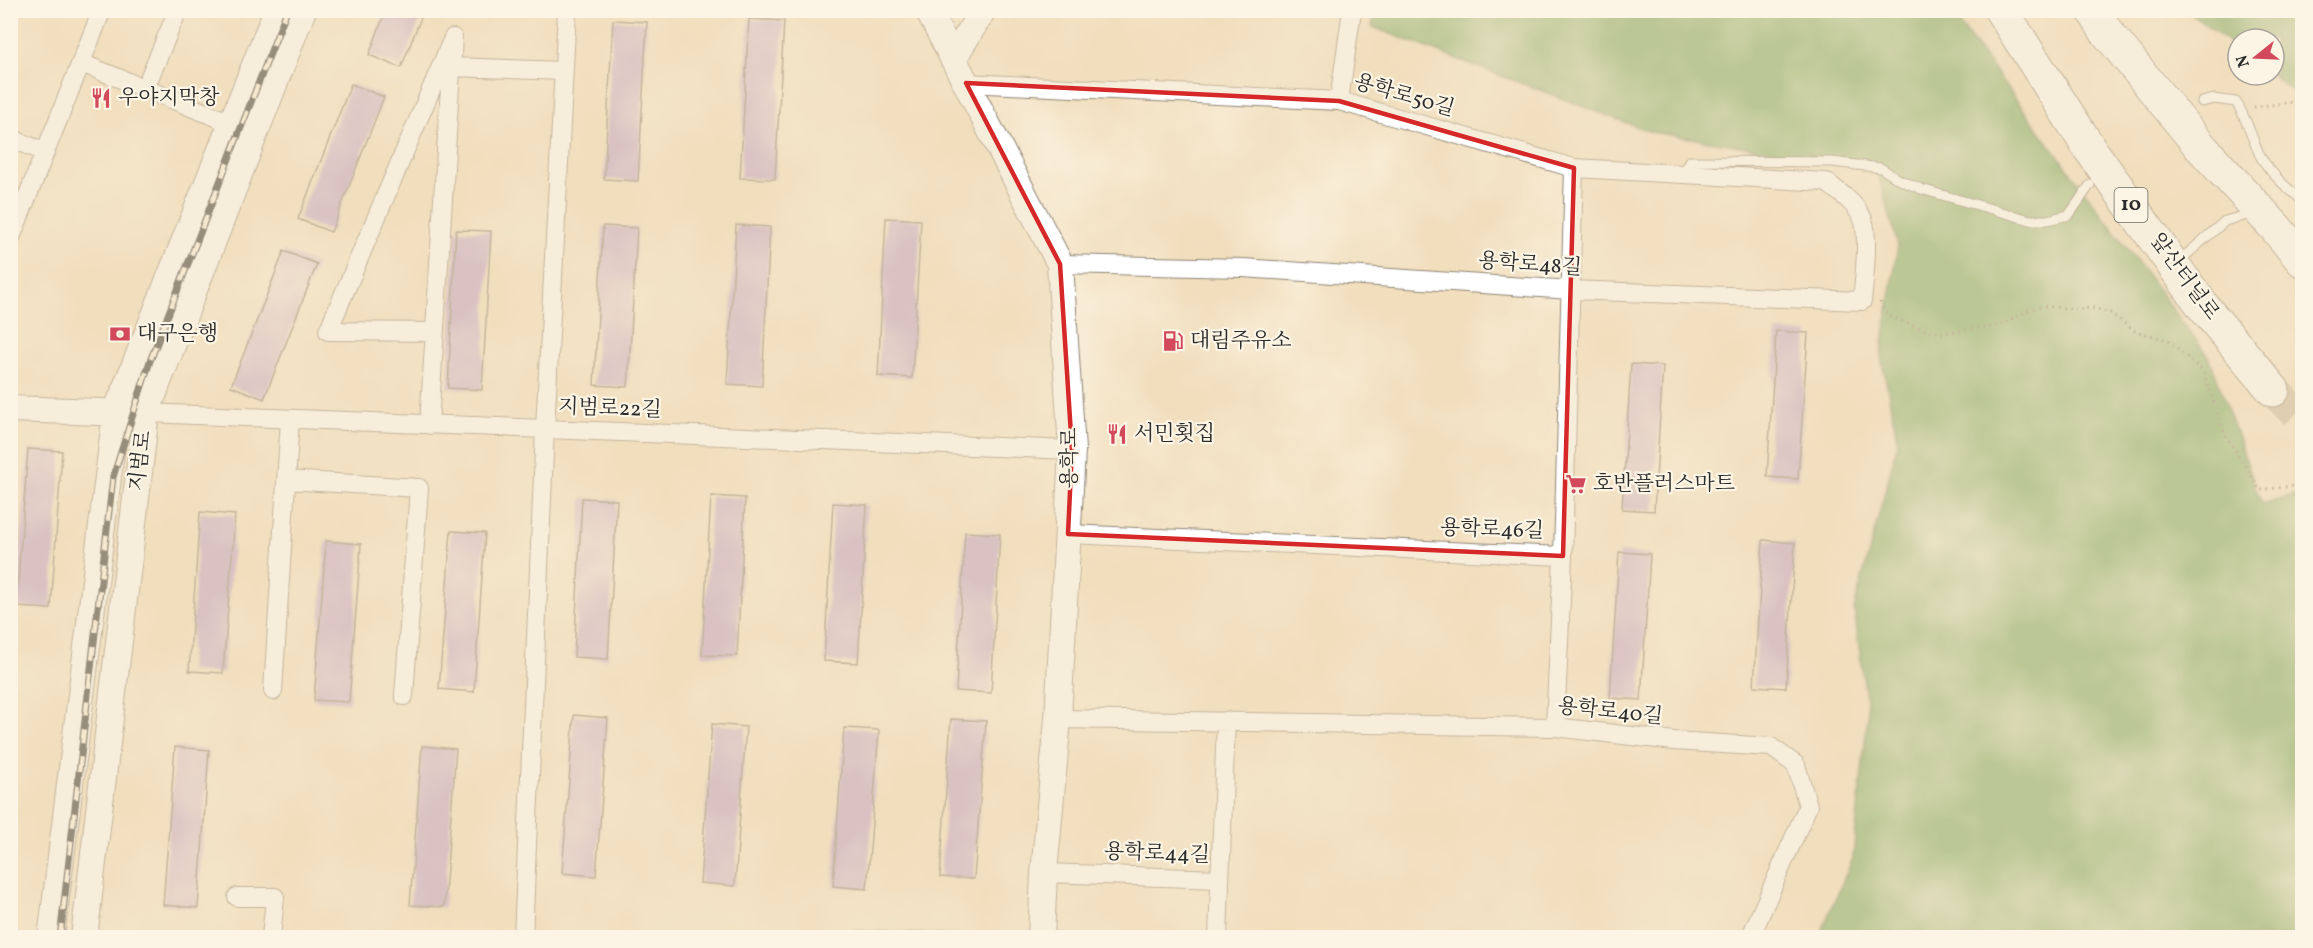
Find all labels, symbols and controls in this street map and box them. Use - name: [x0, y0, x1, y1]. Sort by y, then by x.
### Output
- north arrow: [2226, 27, 2286, 87]
- text: N: [2231, 52, 2256, 70]
- street label: 용학로50길: [1350, 68, 1458, 124]
- place label: 우야지막창: [118, 84, 220, 113]
- restaurant icon: 우야지막창: [89, 86, 113, 110]
- road number: 10: [2114, 188, 2148, 222]
- street label: 앞산터널로: [2142, 227, 2226, 327]
- street label: 용학로48길: [1477, 247, 1583, 283]
- place label: 대구은행: [137, 320, 218, 349]
- bank icon: 대구은행: [108, 322, 132, 346]
- place label: 대림주유소: [1190, 327, 1291, 356]
- fuel station icon: 대림주유소: [1161, 329, 1185, 353]
- street label: 지범로22길: [558, 393, 662, 425]
- place label: 서민횟집: [1134, 420, 1215, 449]
- restaurant icon: 서민횟집: [1105, 422, 1129, 446]
- street label: 용학로: [1056, 428, 1085, 488]
- street label: 지범로: [123, 429, 159, 493]
- place label: 호반플러스마트: [1593, 470, 1735, 499]
- supermarket icon: 호반플러스마트: [1564, 472, 1588, 496]
- street label: 용학로46길: [1439, 514, 1545, 546]
- street label: 용학로40길: [1556, 692, 1664, 732]
- street label: 용학로44길: [1103, 838, 1211, 870]

